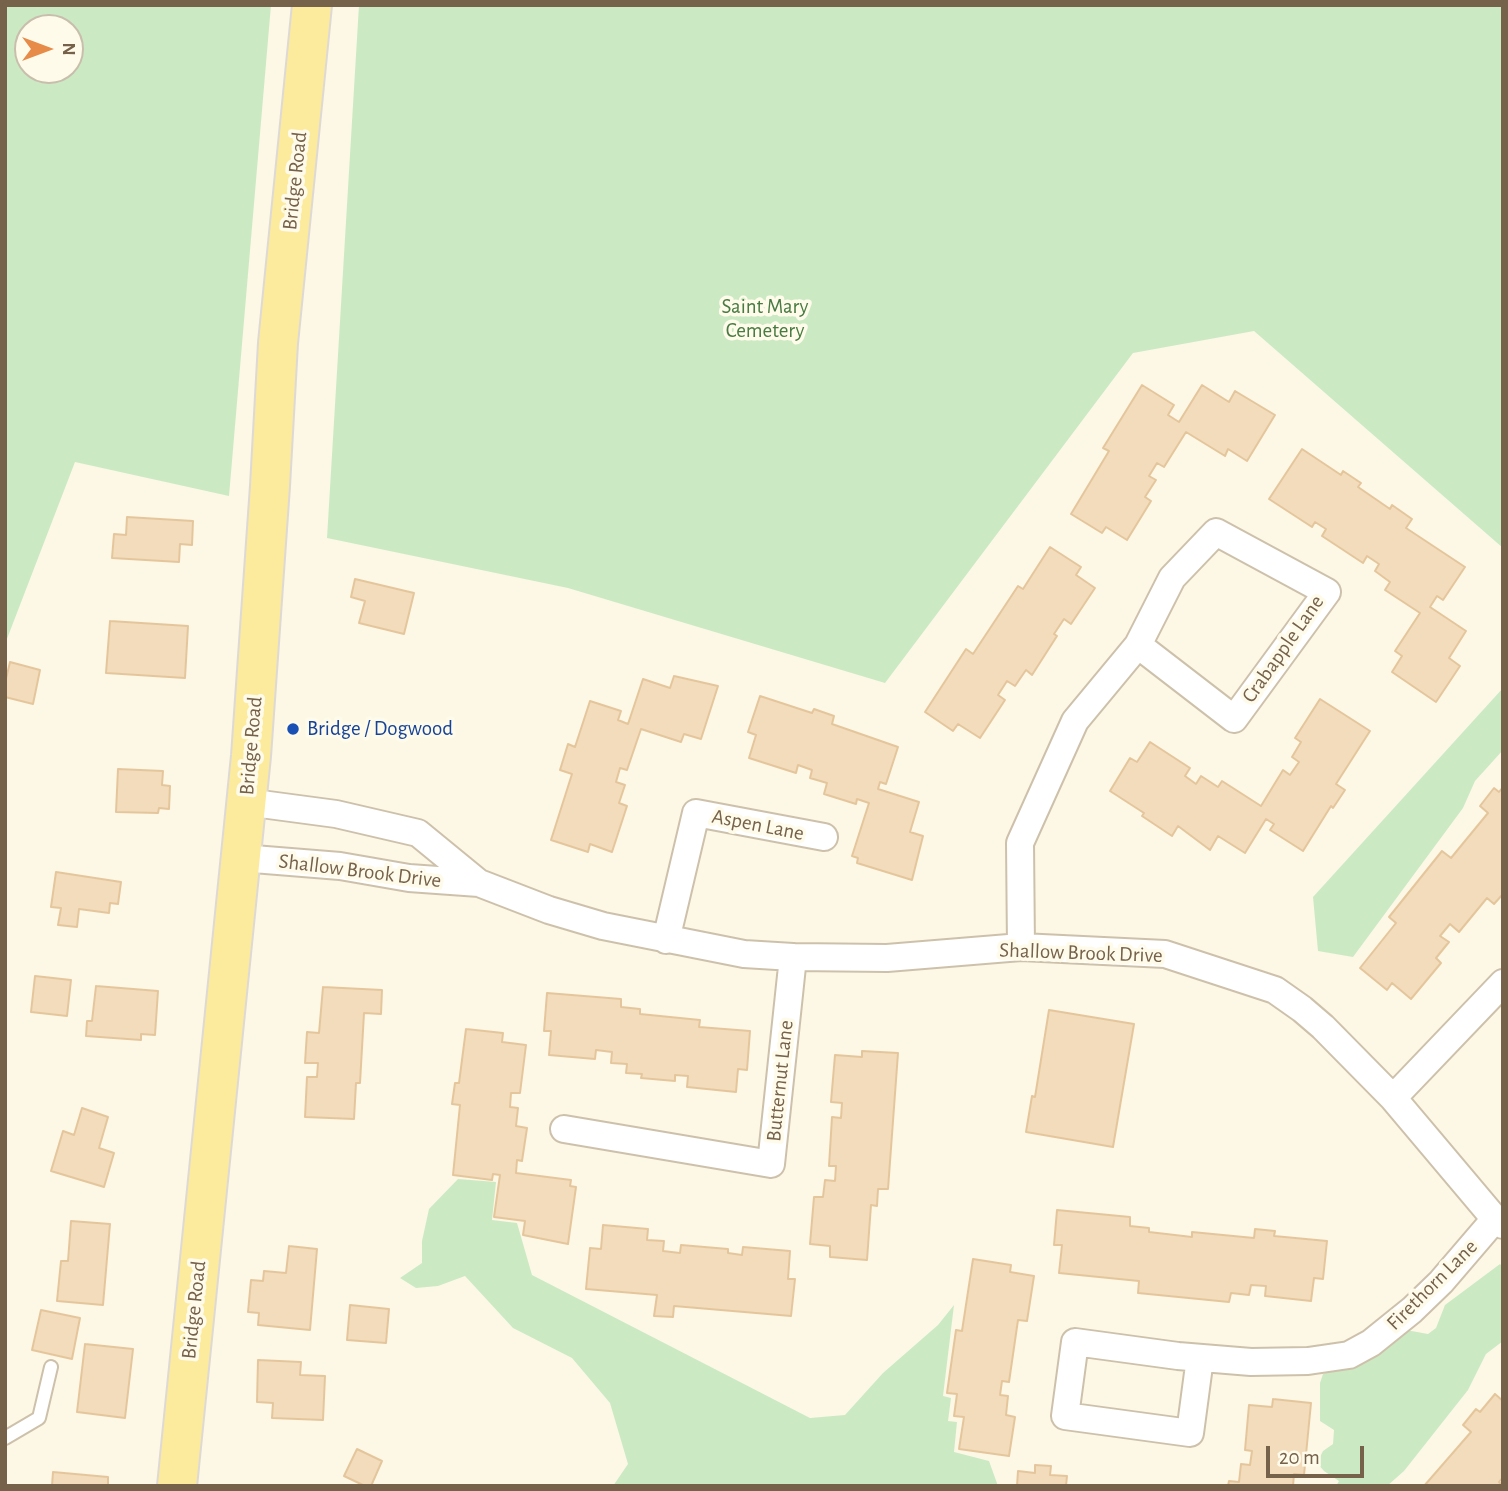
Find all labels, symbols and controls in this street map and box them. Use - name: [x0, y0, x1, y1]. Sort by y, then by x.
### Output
- north arrow: [14, 14, 84, 84]
- text: N: [59, 42, 78, 56]
- street label: Bridge Road: [277, 130, 313, 232]
- park label: Saint Mary Cemetery: [721, 294, 809, 344]
- street label: Crabapple Lane: [1237, 590, 1329, 708]
- street label: Bridge Road: [234, 696, 268, 796]
- place label: Bridge / Dogwood: [307, 716, 453, 742]
- marker: Bridge / Dogwood: [285, 721, 301, 737]
- street label: Aspen Lane: [710, 804, 806, 846]
- street label: Shallow Brook Drive: [277, 849, 443, 893]
- street label: Shallow Brook Drive: [999, 938, 1163, 968]
- street label: Butternut Lane: [761, 1019, 799, 1143]
- street label: Firethorn Lane: [1381, 1234, 1483, 1336]
- street label: Bridge Road: [176, 1259, 212, 1361]
- scale bar: [1270, 1432, 1368, 1476]
- text: 20 m: [1279, 1447, 1320, 1468]

